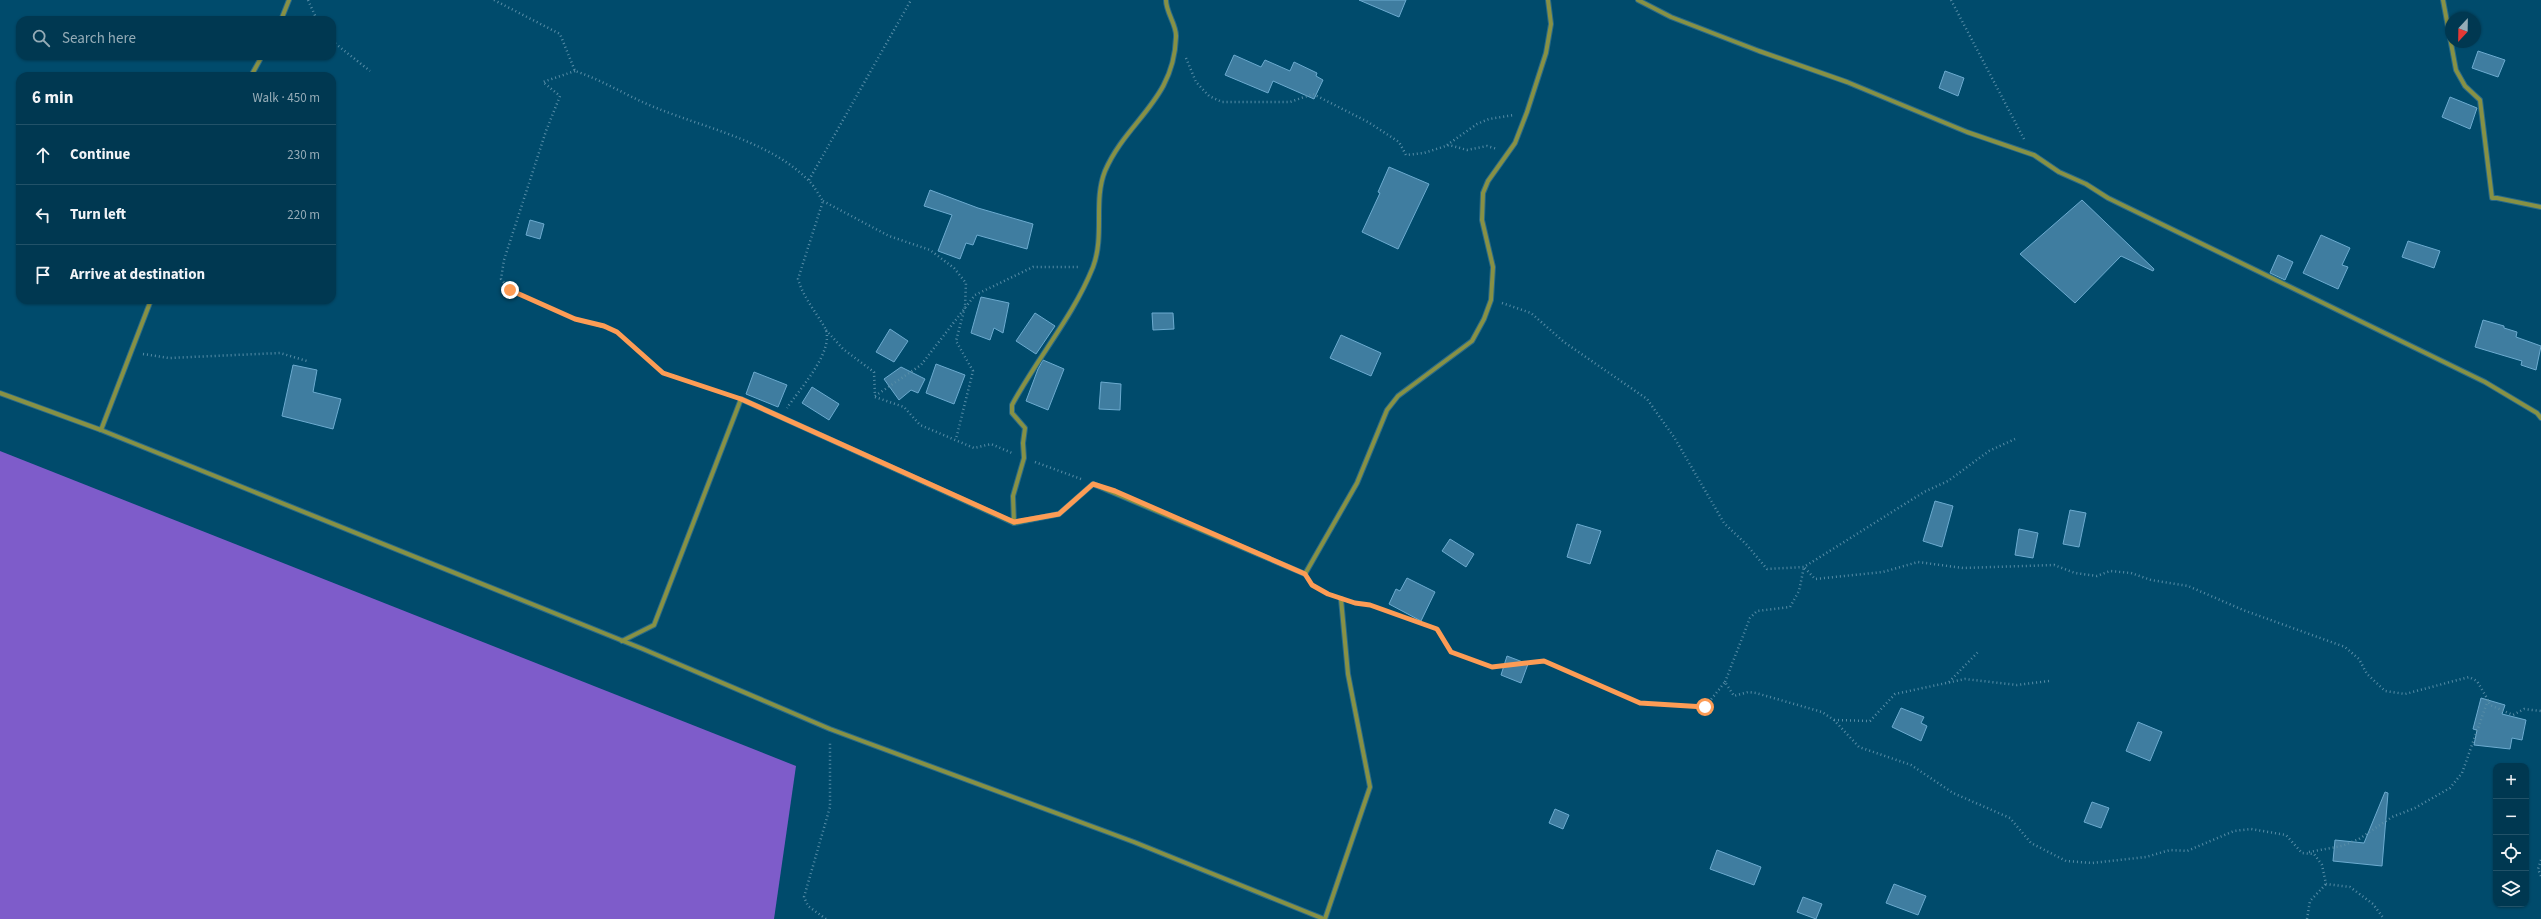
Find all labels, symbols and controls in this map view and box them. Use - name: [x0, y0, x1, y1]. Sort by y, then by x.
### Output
- north arrow: [2445, 12, 2481, 48]
- search box: [16, 16, 336, 60]
- icon: search: [30, 27, 52, 49]
- text: Search here: [62, 28, 136, 49]
- text: 6 min: [32, 86, 73, 110]
- text: Walk · 450 m: [252, 89, 320, 107]
- icon: ahead: [32, 144, 54, 166]
- text: Continue: [70, 144, 130, 165]
- text: 230 m: [287, 146, 320, 164]
- icon: left: [32, 204, 54, 226]
- text: Turn left: [70, 204, 126, 225]
- text: 220 m: [287, 206, 320, 224]
- icon: arrive: [32, 264, 54, 286]
- text: Arrive at destination: [70, 264, 205, 285]
- route end: [501, 281, 519, 299]
- route start: [1696, 698, 1714, 716]
- map controls: [2493, 763, 2529, 907]
- button: +: [2493, 763, 2529, 799]
- button: −: [2493, 799, 2529, 835]
- button: locate: [2493, 835, 2529, 871]
- button: layers: [2493, 871, 2529, 907]

